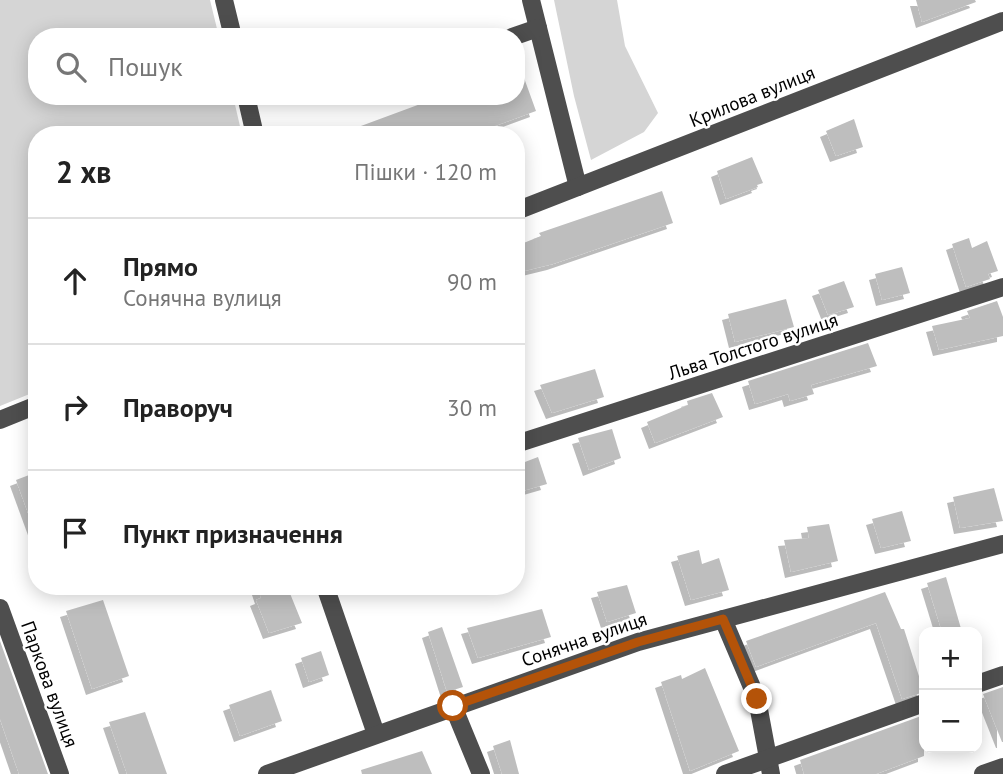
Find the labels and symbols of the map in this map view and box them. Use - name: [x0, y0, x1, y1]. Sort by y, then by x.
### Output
- street label: Крилова вулиця: [686, 60, 818, 132]
- street label: Льва Толстого вулиця: [664, 307, 841, 385]
- street label: Сонячна вулиця: [518, 606, 650, 672]
- street label: Паркова вулиця: [16, 618, 84, 750]
- route end: [741, 683, 772, 714]
- route start: [437, 690, 468, 721]

